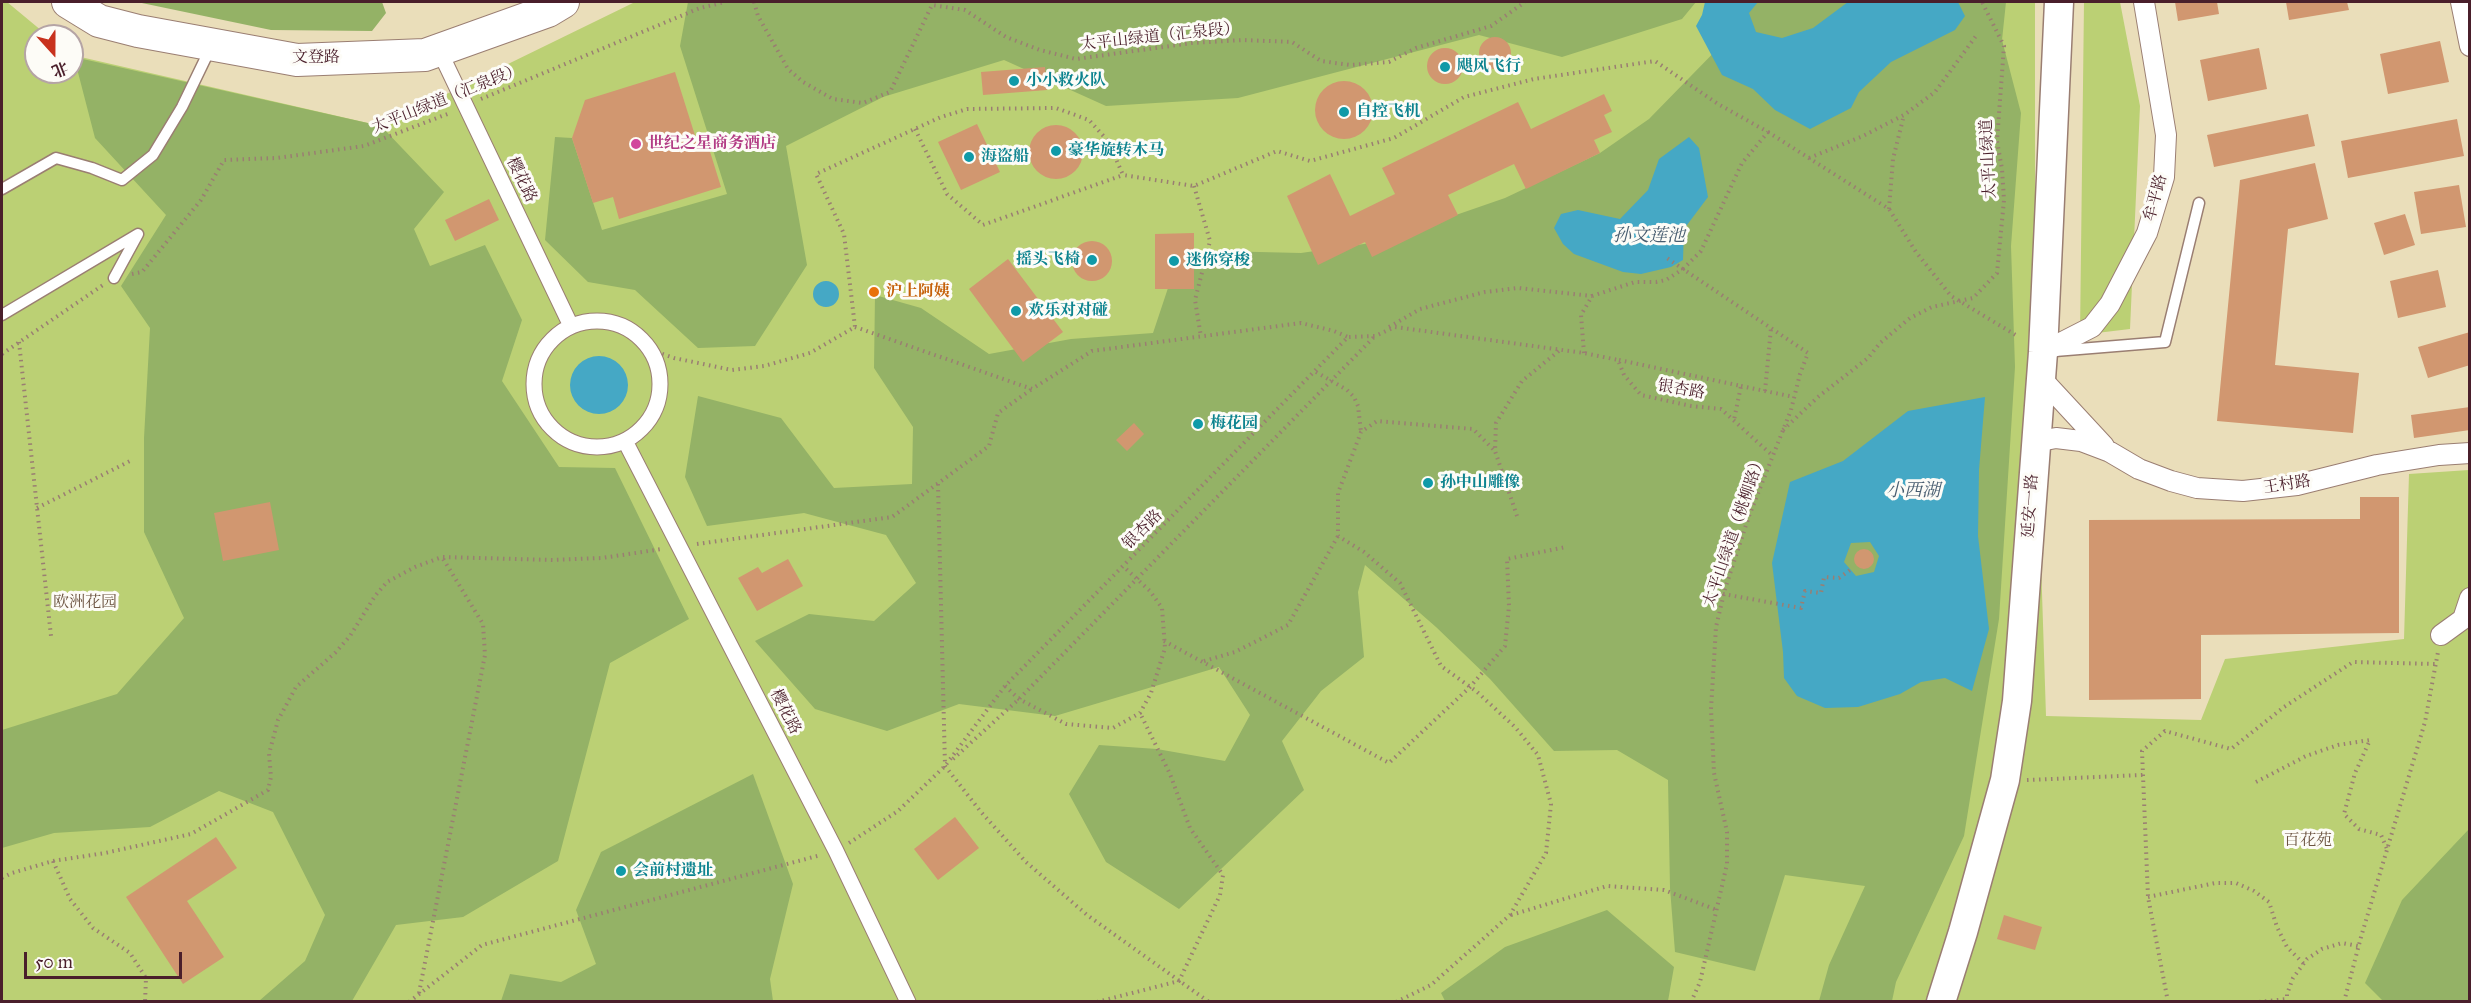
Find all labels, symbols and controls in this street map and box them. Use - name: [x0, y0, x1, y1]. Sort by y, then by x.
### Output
- street label: 太平山绿道（汇泉段）: [1079, 19, 1241, 55]
- north arrow: [24, 24, 84, 84]
- street label: 文登路: [292, 48, 340, 68]
- place label: 飓风飞行: [1457, 57, 1521, 77]
- text: 北: [49, 58, 71, 81]
- street label: 太平山绿道（汇泉段）: [369, 60, 525, 138]
- marker: 飓风飞行: [1438, 60, 1452, 74]
- place label: 小小救火队: [1026, 71, 1106, 91]
- marker: 小小救火队: [1007, 74, 1021, 88]
- place label: 自控飞机: [1356, 102, 1420, 122]
- marker: 自控飞机: [1337, 105, 1351, 119]
- street label: 太平山绿道: [1977, 119, 2001, 199]
- place label: 世纪之星商务酒店: [648, 134, 776, 154]
- marker: 世纪之星商务酒店: [629, 137, 643, 151]
- place label: 豪华旋转木马: [1068, 141, 1164, 161]
- marker: 豪华旋转木马: [1049, 144, 1063, 158]
- place label: 海盗船: [981, 147, 1029, 167]
- marker: 海盗船: [962, 150, 976, 164]
- street label: 樱花路: [502, 154, 540, 206]
- street label: 牟平路: [2141, 172, 2171, 224]
- water label: 孙文莲池: [1613, 226, 1685, 248]
- place label: 摇头飞椅: [1016, 250, 1080, 270]
- place label: 迷你穿梭: [1186, 251, 1250, 271]
- marker: 摇头飞椅: [1085, 253, 1099, 267]
- marker: 迷你穿梭: [1167, 254, 1181, 268]
- place label: 沪上阿姨: [886, 282, 950, 302]
- marker: 沪上阿姨: [867, 285, 881, 299]
- place label: 欢乐对对碰: [1028, 301, 1108, 321]
- marker: 欢乐对对碰: [1009, 304, 1023, 318]
- street label: 银杏路: [1656, 376, 1706, 404]
- place label: 梅花园: [1210, 414, 1258, 434]
- marker: 梅花园: [1191, 417, 1205, 431]
- street label: 太平山绿道（桃柳路）: [1700, 452, 1770, 610]
- street label: 王村路: [2262, 472, 2312, 498]
- place label: 孙中山雕像: [1440, 473, 1520, 493]
- street label: 延安一路: [2019, 473, 2043, 539]
- marker: 孙中山雕像: [1421, 476, 1435, 490]
- water label: 小西湖: [1886, 481, 1940, 503]
- street label: 银杏路: [1119, 506, 1167, 554]
- park label: 欧洲花园: [53, 593, 117, 613]
- street label: 樱花路: [766, 686, 804, 738]
- park label: 百花苑: [2284, 831, 2332, 851]
- place label: 会前村遗址: [633, 861, 713, 881]
- marker: 会前村遗址: [614, 864, 628, 878]
- scale bar: [27, 940, 184, 978]
- text: 50 m: [35, 951, 73, 973]

